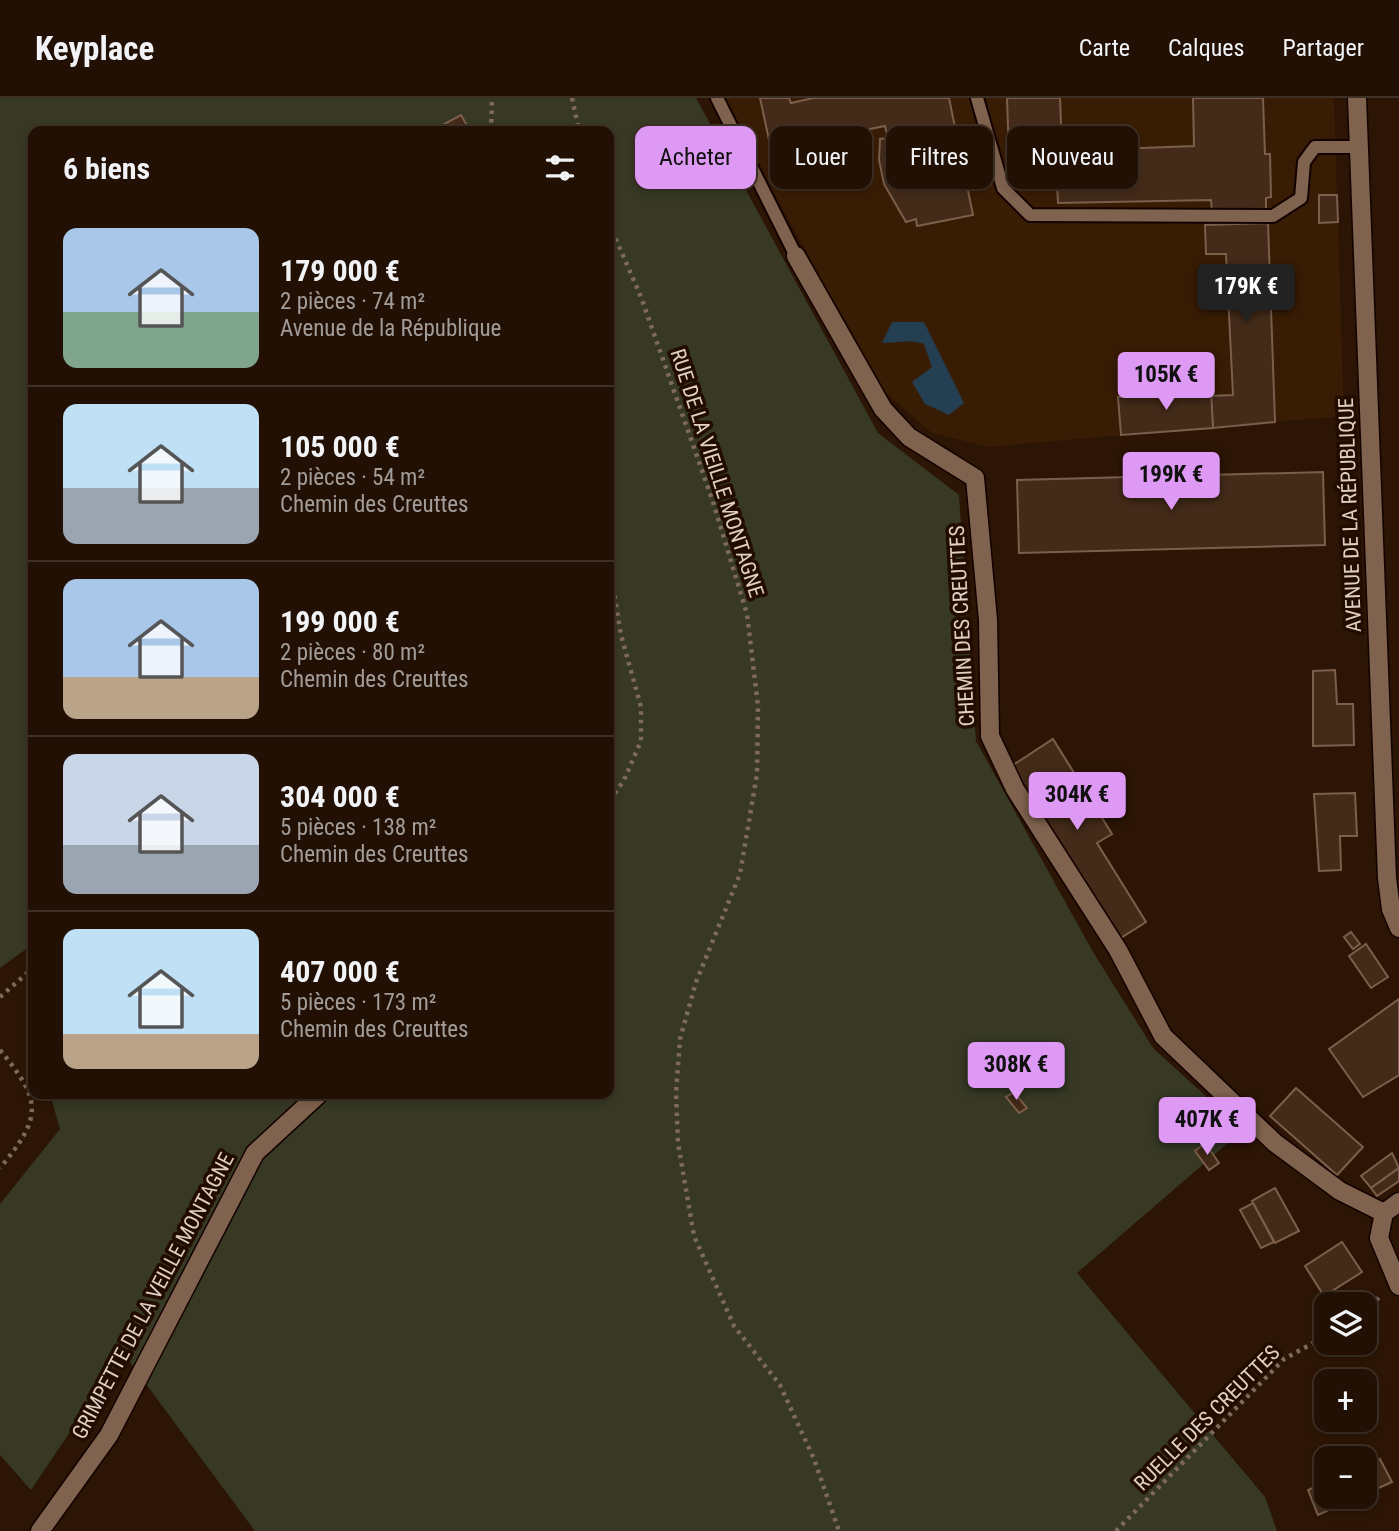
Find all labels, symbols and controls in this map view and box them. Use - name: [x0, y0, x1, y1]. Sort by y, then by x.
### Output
- text: Keyplace: [35, 29, 154, 68]
- text: Carte: [1079, 34, 1130, 62]
- text: Calques: [1168, 34, 1244, 62]
- text: Partager: [1282, 34, 1364, 62]
- chip: Acheter: [635, 126, 756, 189]
- chip: Louer: [770, 126, 872, 189]
- chip: Filtres: [886, 126, 993, 189]
- chip: Nouveau: [1007, 126, 1138, 189]
- icon: filters: [541, 149, 579, 187]
- text: 6 biens: [63, 151, 150, 186]
- text: 179 000 €: [280, 253, 400, 288]
- icon: home: [119, 256, 203, 340]
- pin: 179K €: [1189, 264, 1303, 324]
- text: 179K €: [1214, 273, 1278, 300]
- text: 2 pièces · 74 m²: [280, 288, 425, 315]
- text: Avenue de la République: [280, 315, 501, 342]
- street label: RUE DE LA VIEILLE MONTAGNE: [665, 346, 769, 600]
- pin: 105K €: [1109, 352, 1223, 412]
- text: 105K €: [1134, 361, 1198, 388]
- street label: AVENUE DE LA RÉPUBLIQUE: [1334, 397, 1366, 633]
- text: 105 000 €: [280, 429, 400, 464]
- icon: home: [119, 432, 203, 516]
- pin: 199K €: [1114, 452, 1228, 512]
- text: 199K €: [1139, 461, 1203, 488]
- text: 2 pièces · 54 m²: [280, 464, 425, 491]
- text: Chemin des Creuttes: [280, 491, 469, 518]
- street label: CHEMIN DES CREUTTES: [945, 525, 979, 727]
- text: 199 000 €: [280, 604, 400, 639]
- icon: home: [119, 607, 203, 691]
- text: 2 pièces · 80 m²: [280, 639, 425, 666]
- text: Chemin des Creuttes: [280, 666, 469, 693]
- pin: 304K €: [1020, 772, 1134, 832]
- text: 304 000 €: [280, 779, 400, 814]
- text: 304K €: [1045, 781, 1109, 808]
- icon: home: [119, 782, 203, 866]
- text: 5 pièces · 138 m²: [280, 814, 436, 841]
- text: Chemin des Creuttes: [280, 841, 469, 868]
- text: 407 000 €: [280, 954, 400, 989]
- icon: home: [119, 957, 203, 1041]
- text: 5 pièces · 173 m²: [280, 989, 436, 1016]
- text: Chemin des Creuttes: [280, 1016, 469, 1043]
- pin: 308K €: [959, 1042, 1073, 1102]
- text: 308K €: [984, 1051, 1048, 1078]
- pin: 407K €: [1150, 1098, 1264, 1157]
- text: 407K €: [1175, 1106, 1239, 1133]
- street label: GRIMPETTE DE LA VEILLE MONTAGNE: [67, 1149, 239, 1443]
- map controls: [1314, 1292, 1377, 1509]
- button: layers: [1314, 1292, 1377, 1355]
- street label: RUELLE DES CREUTTES: [1129, 1340, 1285, 1496]
- button: +: [1314, 1369, 1377, 1432]
- button: −: [1314, 1446, 1377, 1509]

